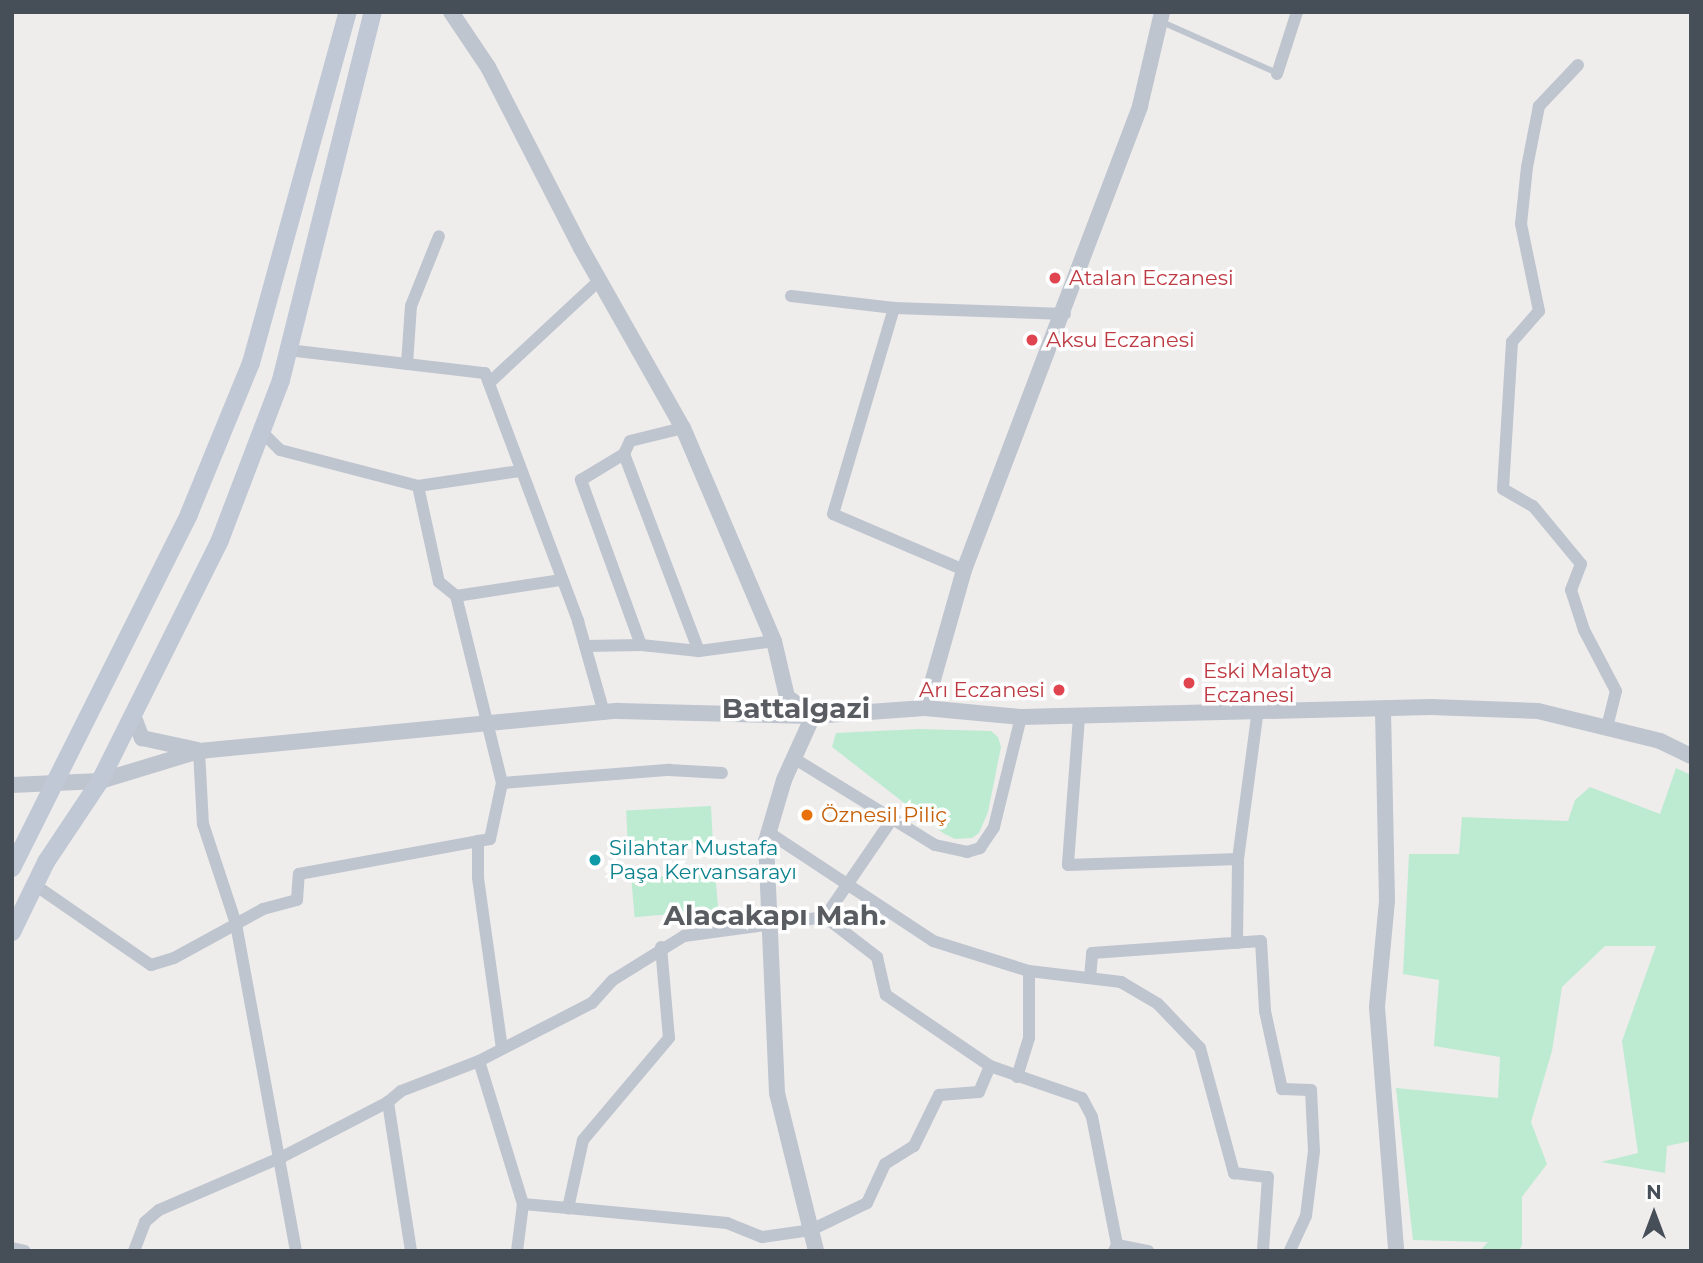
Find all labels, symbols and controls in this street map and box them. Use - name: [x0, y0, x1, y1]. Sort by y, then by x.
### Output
- place label: Atalan Eczanesi: [1069, 265, 1234, 291]
- marker: Atalan Eczanesi: [1047, 270, 1063, 286]
- place label: Aksu Eczanesi: [1046, 327, 1195, 353]
- marker: Aksu Eczanesi: [1024, 332, 1040, 348]
- place label: Eski Malatya Eczanesi: [1203, 658, 1332, 708]
- marker: Eski Malatya Eczanesi: [1181, 675, 1197, 691]
- place label: Arı Eczanesi: [919, 677, 1045, 703]
- marker: Arı Eczanesi: [1051, 682, 1067, 698]
- district label: Battalgazi: [722, 691, 870, 725]
- place label: Öznesil Piliç: [821, 802, 947, 828]
- marker: Öznesil Piliç: [799, 807, 815, 823]
- place label: Silahtar Mustafa Paşa Kervansarayı: [609, 835, 797, 885]
- marker: Silahtar Mustafa Paşa Kervansarayı: [587, 852, 603, 868]
- district label: Alacakapı Mah.: [664, 898, 886, 932]
- north arrow: [1619, 1179, 1689, 1249]
- text: N: [1646, 1181, 1662, 1204]

